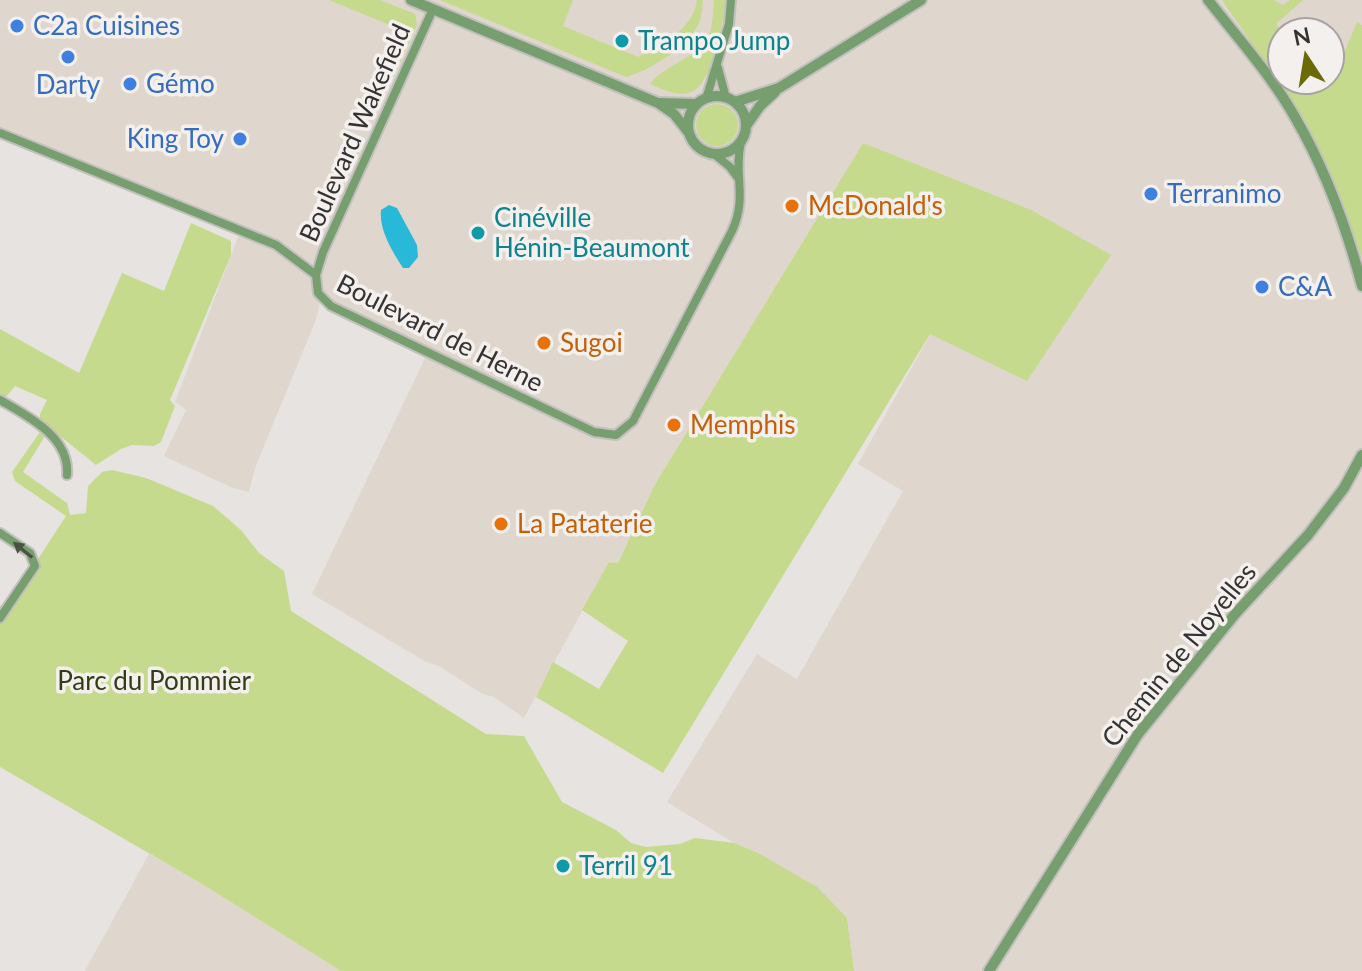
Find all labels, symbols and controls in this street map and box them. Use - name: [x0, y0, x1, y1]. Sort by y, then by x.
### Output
- place label: C2a Cuisines: [33, 9, 180, 41]
- north arrow: [1266, 16, 1346, 96]
- marker: C2a Cuisines: [8, 17, 26, 35]
- street label: Boulevard Wakefield: [292, 19, 417, 246]
- text: N: [1291, 21, 1313, 51]
- place label: Trampo Jump: [638, 24, 790, 56]
- marker: Trampo Jump: [613, 32, 631, 50]
- marker: Darty: [59, 48, 77, 66]
- place label: Gémo: [146, 67, 215, 99]
- place label: Darty: [36, 68, 101, 100]
- marker: Gémo: [121, 75, 139, 93]
- place label: King Toy: [127, 122, 225, 154]
- marker: King Toy: [231, 130, 249, 148]
- place label: Terranimo: [1167, 177, 1281, 209]
- marker: Terranimo: [1142, 185, 1160, 203]
- place label: McDonald's: [808, 189, 943, 221]
- marker: McDonald's: [783, 197, 801, 215]
- place label: Cinéville Hénin-Beaumont: [494, 201, 690, 263]
- marker: Cinéville Hénin-Beaumont: [469, 224, 487, 242]
- street label: Boulevard de Herne: [332, 266, 549, 398]
- place label: C&A: [1278, 270, 1332, 302]
- marker: C&A: [1253, 278, 1271, 296]
- place label: Sugoi: [560, 326, 623, 358]
- marker: Sugoi: [535, 334, 553, 352]
- place label: Memphis: [690, 408, 795, 440]
- marker: Memphis: [665, 416, 683, 434]
- place label: La Pataterie: [517, 507, 652, 539]
- marker: La Pataterie: [492, 515, 510, 533]
- one-way arrow: [13, 542, 33, 558]
- street label: Chemin de Noyelles: [1094, 556, 1262, 753]
- park label: Parc du Pommier: [57, 664, 251, 696]
- place label: Terril 91: [579, 849, 673, 881]
- marker: Terril 91: [554, 857, 572, 875]

